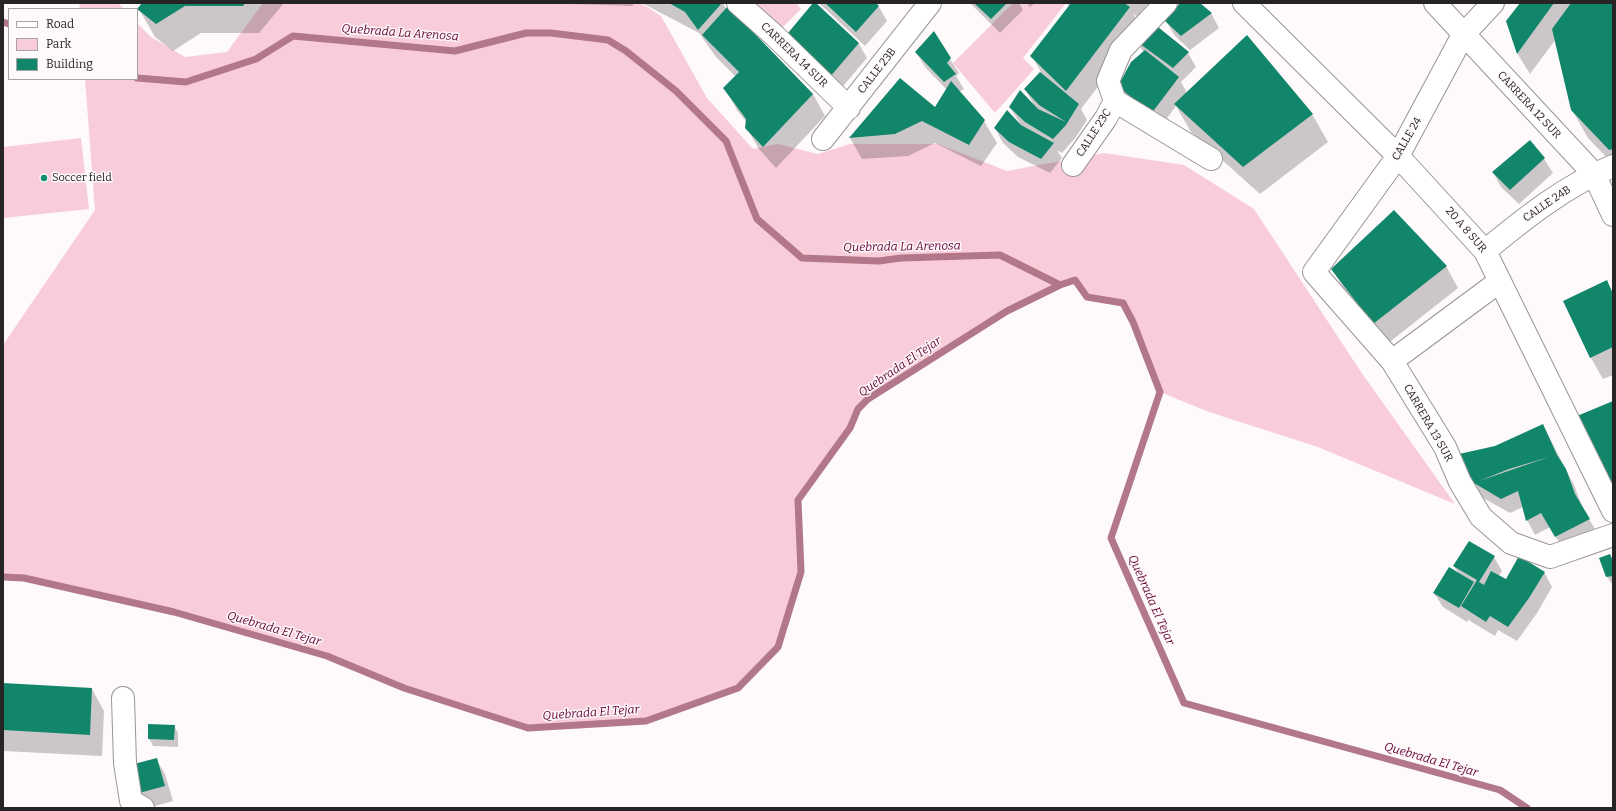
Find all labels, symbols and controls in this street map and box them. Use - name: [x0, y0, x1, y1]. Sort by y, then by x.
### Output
- legend: [8, 8, 138, 80]
- text: Road: [46, 17, 74, 31]
- street label: CARRERA 14 SUR: [758, 20, 830, 90]
- water label: Quebrada La Arenosa: [341, 22, 459, 44]
- text: Park: [46, 37, 71, 51]
- street label: CALLE 23B: [855, 46, 899, 96]
- text: Building: [46, 57, 93, 71]
- street label: CARRERA 12 SUR: [1494, 69, 1564, 141]
- street label: CALLE 23C: [1074, 107, 1114, 159]
- street label: CALLE 24: [1389, 115, 1425, 163]
- place label: Soccer field: [52, 171, 112, 185]
- marker: Soccer field: [39, 173, 49, 183]
- street label: CALLE 24B: [1521, 183, 1573, 225]
- street label: 20 A 8 SUR: [1443, 205, 1489, 255]
- water label: Quebrada La Arenosa: [843, 239, 961, 255]
- water label: Quebrada El Tejar: [856, 334, 944, 400]
- street label: CARRERA 13 SUR: [1400, 382, 1456, 464]
- water label: Quebrada El Tejar: [1125, 553, 1177, 647]
- water label: Quebrada El Tejar: [225, 609, 323, 649]
- water label: Quebrada El Tejar: [542, 702, 640, 724]
- water label: Quebrada El Tejar: [1382, 740, 1480, 780]

